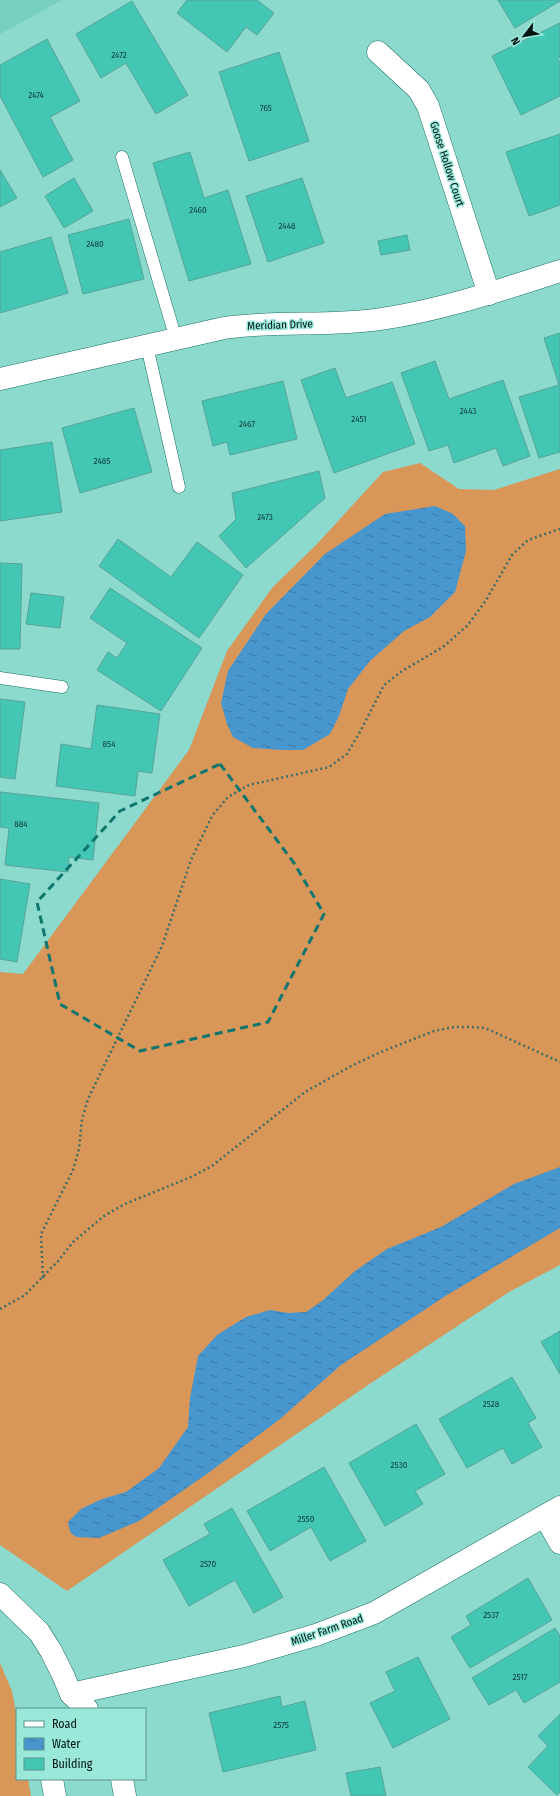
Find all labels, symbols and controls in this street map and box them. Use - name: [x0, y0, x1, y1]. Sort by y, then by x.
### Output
- north arrow: [504, 16, 544, 56]
- text: N: [509, 35, 523, 47]
- house number: 2472: [111, 50, 127, 60]
- house number: 2474: [28, 90, 44, 100]
- house number: 765: [260, 103, 272, 113]
- street label: Goose Hollow Court: [427, 120, 467, 209]
- house number: 2460: [189, 205, 207, 215]
- house number: 2448: [278, 221, 296, 231]
- house number: 2480: [86, 239, 104, 249]
- street label: Meridian Drive: [247, 317, 313, 333]
- house number: 2443: [460, 406, 476, 416]
- house number: 2451: [351, 414, 367, 424]
- house number: 2467: [239, 419, 255, 429]
- house number: 2485: [94, 456, 110, 466]
- house number: 2473: [257, 512, 273, 522]
- house number: 854: [103, 739, 116, 749]
- house number: 884: [14, 819, 28, 829]
- house number: 2528: [483, 1399, 500, 1409]
- house number: 2530: [391, 1460, 408, 1470]
- house number: 2550: [298, 1514, 315, 1524]
- house number: 2570: [200, 1559, 216, 1569]
- house number: 2537: [483, 1610, 499, 1620]
- street label: Miller Farm Road: [289, 1612, 365, 1648]
- house number: 2517: [513, 1672, 528, 1682]
- legend: [16, 1708, 146, 1780]
- text: Road: [52, 1717, 77, 1731]
- house number: 2575: [273, 1720, 289, 1730]
- text: Water: [52, 1737, 81, 1751]
- text: Building: [52, 1757, 93, 1771]

